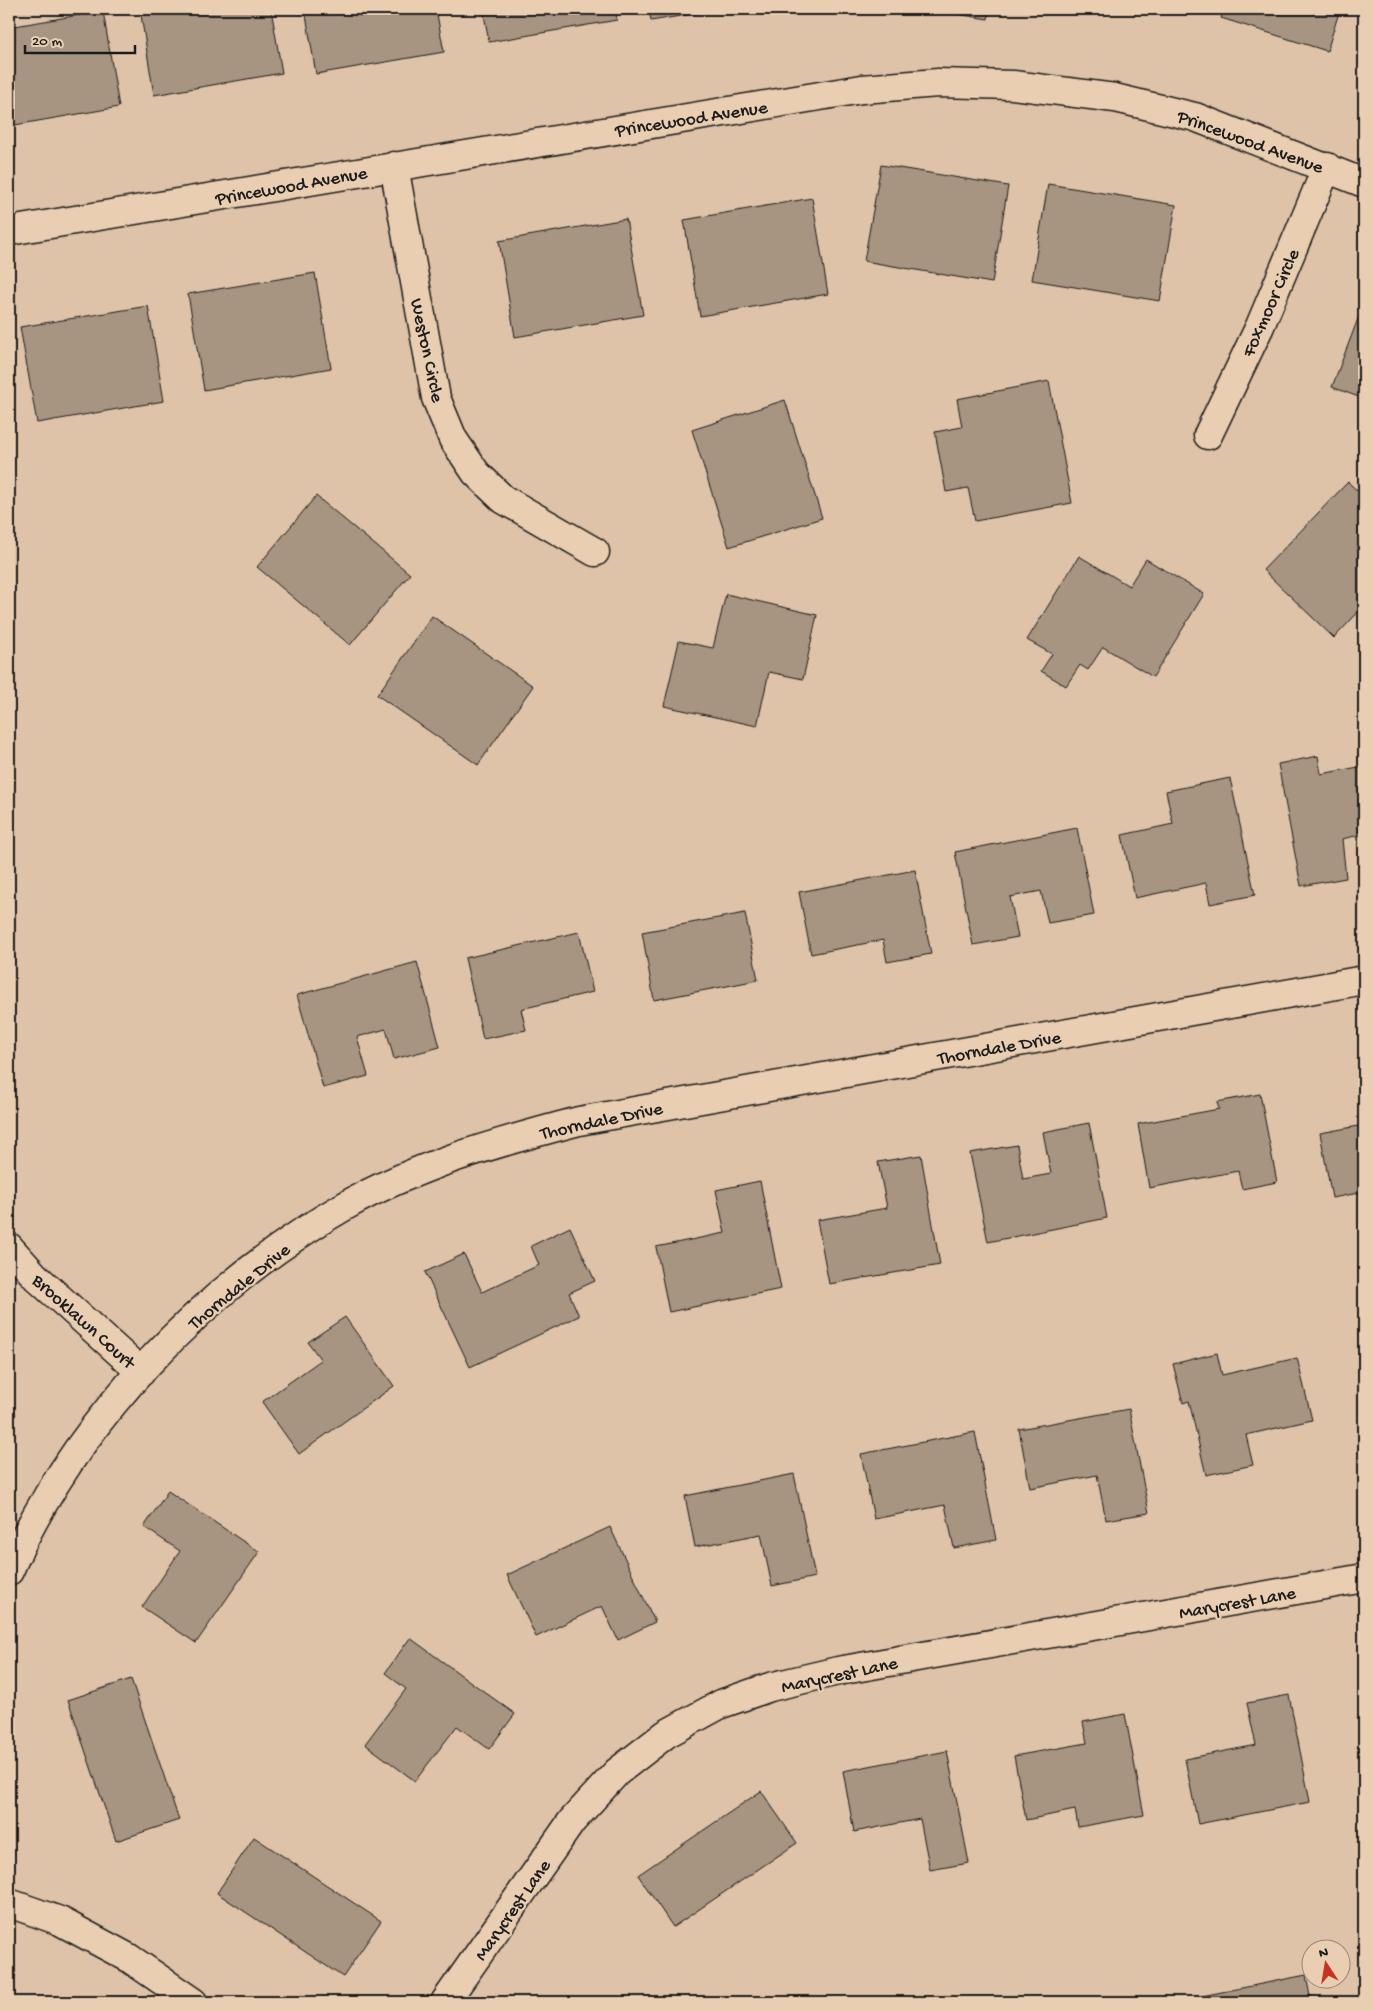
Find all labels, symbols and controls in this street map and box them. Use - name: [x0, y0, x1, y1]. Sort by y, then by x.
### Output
- scale bar: [25, 22, 135, 54]
- text: 20 m: [32, 33, 62, 51]
- street label: Princewood Avenue: [613, 97, 770, 144]
- street label: Princewood Avenue: [1173, 106, 1326, 180]
- street label: Princewood Avenue: [213, 163, 370, 212]
- street label: Foxmoor Circle: [1238, 246, 1306, 362]
- street label: Weston Circle: [403, 297, 448, 405]
- street label: Thorndale Drive: [935, 1027, 1063, 1072]
- street label: Thorndale Drive: [537, 1098, 665, 1147]
- street label: Thorndale Drive: [184, 1239, 296, 1337]
- street label: Brooklawn Court: [25, 1269, 141, 1377]
- street label: Marycrest Lane: [1177, 1583, 1298, 1626]
- street label: Marycrest Lane: [779, 1653, 900, 1700]
- street label: Marycrest Lane: [470, 1856, 557, 1966]
- north arrow: [1300, 1938, 1350, 1988]
- text: N: [1318, 1944, 1330, 1963]

